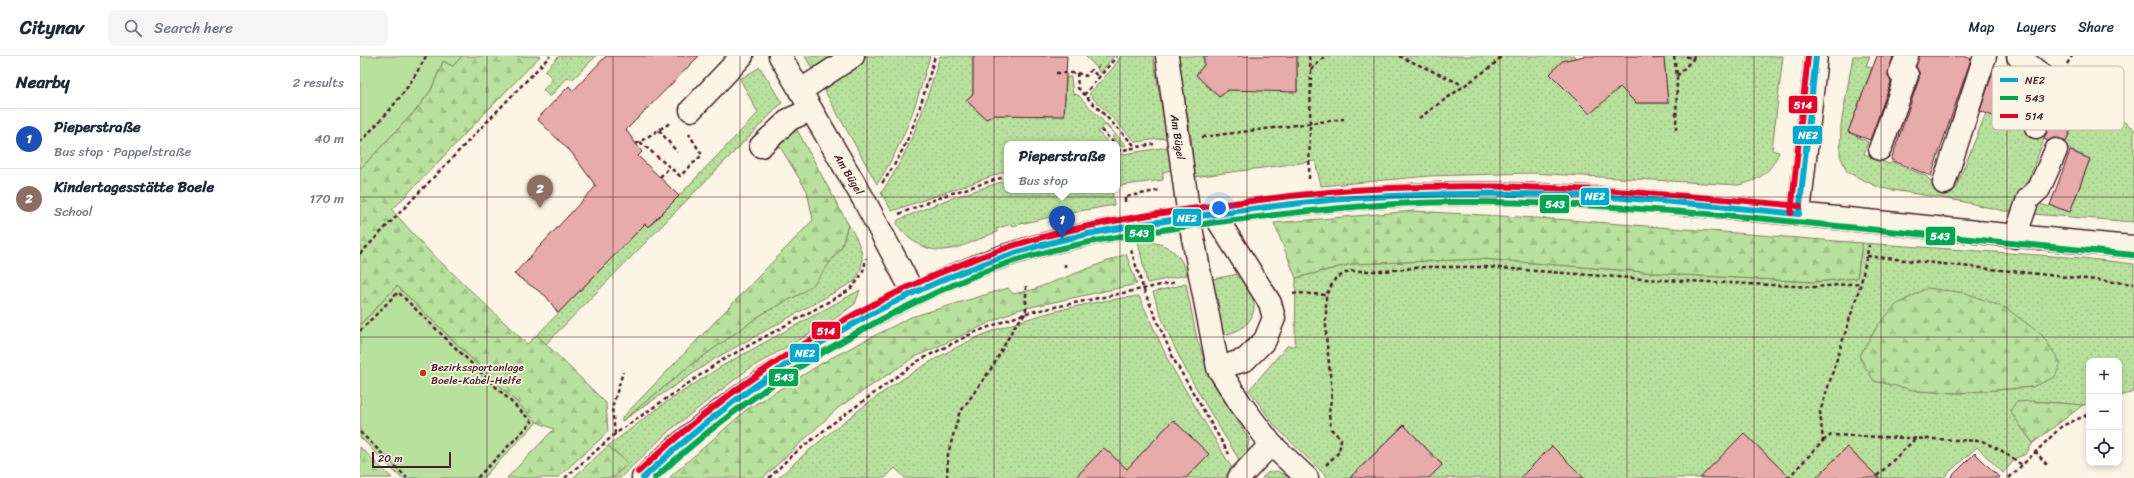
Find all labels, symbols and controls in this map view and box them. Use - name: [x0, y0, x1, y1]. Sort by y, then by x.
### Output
- search box: [108, 10, 388, 46]
- text: Citynav: [20, 11, 84, 44]
- text: Search here: [154, 15, 233, 41]
- text: Map: [1969, 15, 1994, 40]
- text: Layers: [2016, 15, 2056, 40]
- text: Share: [2078, 15, 2114, 40]
- icon: search: [122, 17, 144, 39]
- legend: [1992, 66, 2124, 130]
- text: Nearby: [16, 67, 70, 97]
- text: 2 results: [293, 71, 344, 94]
- text: NE2: [2025, 71, 2046, 90]
- text: 543: [2025, 89, 2045, 108]
- line badge: 514: [1788, 95, 1818, 114]
- text: 514: [1794, 96, 1812, 115]
- text: 514: [2025, 107, 2043, 126]
- street label: Am Bügel: [1165, 112, 1190, 162]
- text: Pieperstraße: [54, 114, 141, 140]
- line badge: NE2: [1792, 125, 1823, 145]
- text: NE2: [1797, 126, 1819, 145]
- text: 1: [26, 127, 32, 150]
- text: 40 m: [314, 127, 344, 150]
- text: Bus stop · Pappelstraße: [54, 140, 191, 163]
- popup: [1004, 141, 1120, 193]
- text: Pieperstraße: [1019, 143, 1105, 169]
- street label: Am Bügel: [828, 149, 869, 199]
- text: Bus stop: [1019, 169, 1068, 192]
- text: Kindertagesstätte Boele: [54, 174, 214, 200]
- pin: 2: [527, 175, 553, 208]
- text: 2: [25, 187, 33, 210]
- text: 170 m: [309, 187, 344, 210]
- line badge: NE2: [1580, 187, 1610, 206]
- text: NE2: [1584, 187, 1606, 206]
- line badge: 543: [1539, 194, 1570, 214]
- text: 543: [1545, 195, 1566, 214]
- your location: [1209, 198, 1229, 218]
- text: School: [54, 200, 92, 223]
- pin: 1: [1049, 206, 1075, 239]
- line badge: NE2: [1172, 208, 1202, 227]
- text: NE2: [1176, 209, 1198, 228]
- line badge: 543: [1124, 224, 1155, 243]
- text: 543: [1129, 224, 1150, 243]
- line badge: 543: [1925, 226, 1956, 246]
- text: 543: [1930, 227, 1951, 246]
- line badge: 514: [811, 321, 841, 340]
- text: 514: [817, 322, 835, 341]
- line badge: NE2: [789, 343, 820, 363]
- text: NE2: [794, 344, 816, 363]
- place label: Bezirkssportanlage Boele-Kabel-Helfe: [431, 358, 525, 390]
- map controls: [2086, 358, 2122, 466]
- button: +: [2086, 358, 2122, 394]
- marker: Bezirkssportanlage Boele-Kabel-Helfe: [418, 368, 428, 378]
- line badge: 543: [768, 368, 799, 387]
- text: 543: [774, 368, 795, 387]
- button: −: [2086, 394, 2122, 430]
- button: locate: [2086, 430, 2122, 466]
- text: 20 m: [378, 449, 403, 468]
- scale bar: [372, 450, 451, 469]

